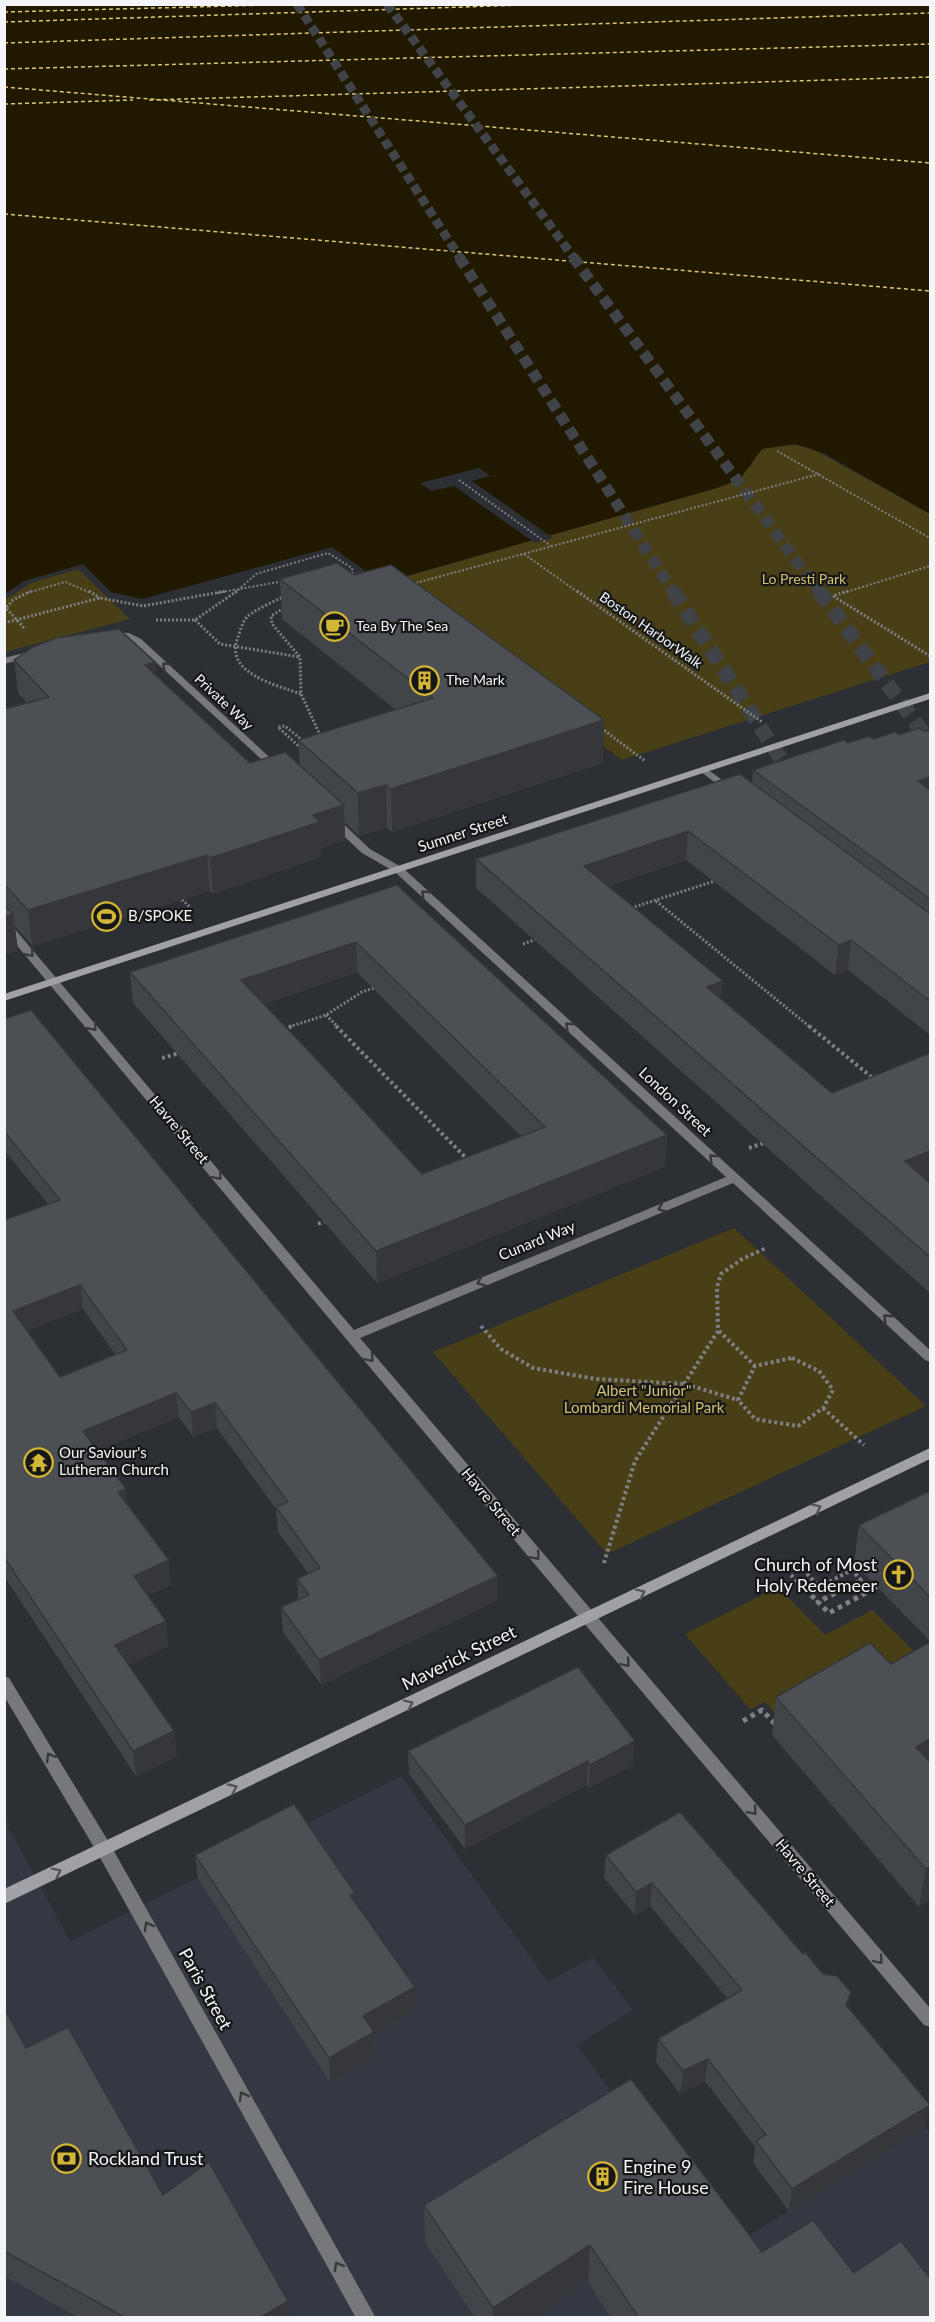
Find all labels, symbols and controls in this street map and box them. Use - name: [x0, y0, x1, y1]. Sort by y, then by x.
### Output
- park label: Lo Presti Park: [762, 570, 847, 587]
- street label: Boston HarborWalk: [597, 588, 707, 672]
- cafe icon: Tea By The Sea: [319, 610, 351, 642]
- place label: Tea By The Sea: [356, 617, 448, 634]
- one-way arrow: [162, 663, 173, 674]
- building icon: The Mark: [409, 664, 441, 696]
- street label: Private Way: [191, 670, 258, 734]
- place label: The Mark: [446, 671, 506, 688]
- street label: Sumner Street: [415, 809, 510, 855]
- one-way arrow: [422, 890, 432, 901]
- sports icon: B/SPOKE: [91, 900, 123, 932]
- place label: B/SPOKE: [128, 906, 192, 924]
- one-way arrow: [23, 946, 34, 957]
- one-way arrow: [86, 1020, 97, 1031]
- one-way arrow: [565, 1022, 576, 1033]
- street label: London Street: [636, 1063, 716, 1140]
- street label: Havre Street: [146, 1092, 214, 1167]
- one-way arrow: [709, 1154, 720, 1165]
- one-way arrow: [211, 1169, 222, 1180]
- one-way arrow: [657, 1201, 668, 1213]
- street label: Cunard Way: [496, 1216, 578, 1264]
- one-way arrow: [477, 1275, 488, 1287]
- one-way arrow: [884, 1314, 894, 1325]
- one-way arrow: [363, 1351, 374, 1362]
- park label: Albert "Junior" Lombardi Memorial Park: [564, 1381, 725, 1416]
- place label: Our Saviour's Lutheran Church: [59, 1443, 169, 1478]
- temple icon: Our Saviour's Lutheran Church: [22, 1446, 54, 1478]
- street label: Havre Street: [458, 1464, 526, 1539]
- one-way arrow: [810, 1504, 821, 1516]
- one-way arrow: [529, 1549, 540, 1560]
- place label: Church of Most Holy Redemeer: [754, 1553, 878, 1596]
- church icon: Church of Most Holy Redemeer: [882, 1559, 914, 1591]
- one-way arrow: [635, 1588, 646, 1600]
- street label: Maverick Street: [398, 1620, 520, 1694]
- one-way arrow: [619, 1656, 630, 1667]
- one-way arrow: [403, 1699, 414, 1711]
- one-way arrow: [45, 1753, 57, 1763]
- one-way arrow: [227, 1783, 238, 1795]
- one-way arrow: [745, 1804, 756, 1815]
- street label: Havre Street: [772, 1835, 840, 1910]
- one-way arrow: [51, 1867, 62, 1879]
- one-way arrow: [144, 1922, 155, 1932]
- street label: Paris Street: [174, 1944, 238, 2034]
- one-way arrow: [872, 1953, 883, 1964]
- one-way arrow: [239, 2092, 250, 2102]
- bank icon: Rockland Trust: [51, 2143, 83, 2175]
- place label: Rockland Trust: [88, 2147, 204, 2169]
- place label: Engine 9 Fire House: [623, 2155, 709, 2198]
- building icon: Engine 9 Fire House: [586, 2161, 618, 2193]
- one-way arrow: [334, 2262, 345, 2273]

